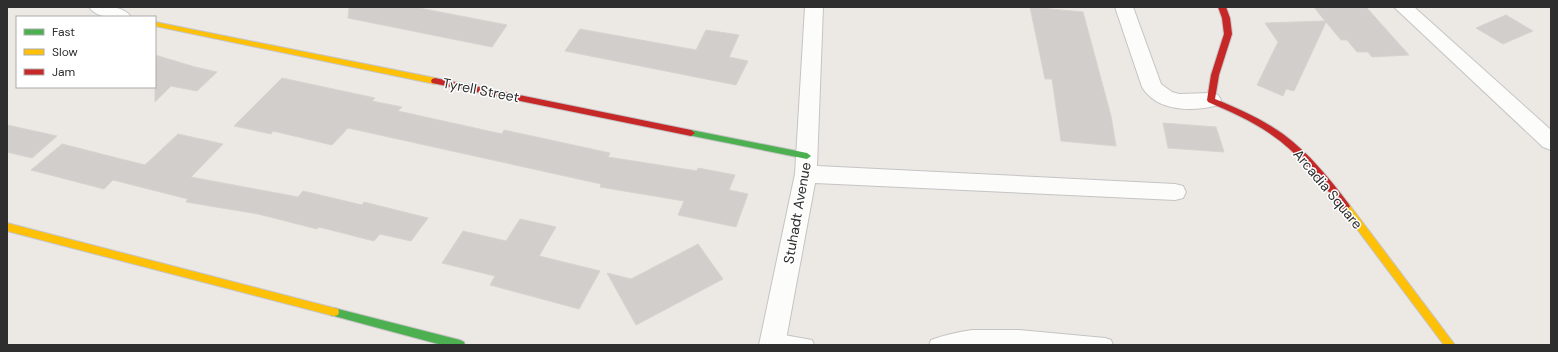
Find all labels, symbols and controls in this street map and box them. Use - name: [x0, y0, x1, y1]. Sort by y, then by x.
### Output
- legend: [16, 16, 156, 88]
- text: Fast: [52, 24, 75, 40]
- text: Slow: [52, 44, 78, 60]
- text: Jam: [52, 64, 75, 80]
- street label: Tyrell Street: [441, 74, 521, 106]
- street label: Arcadia Square: [1289, 145, 1367, 233]
- street label: Stuhadt Avenue: [779, 161, 815, 265]

